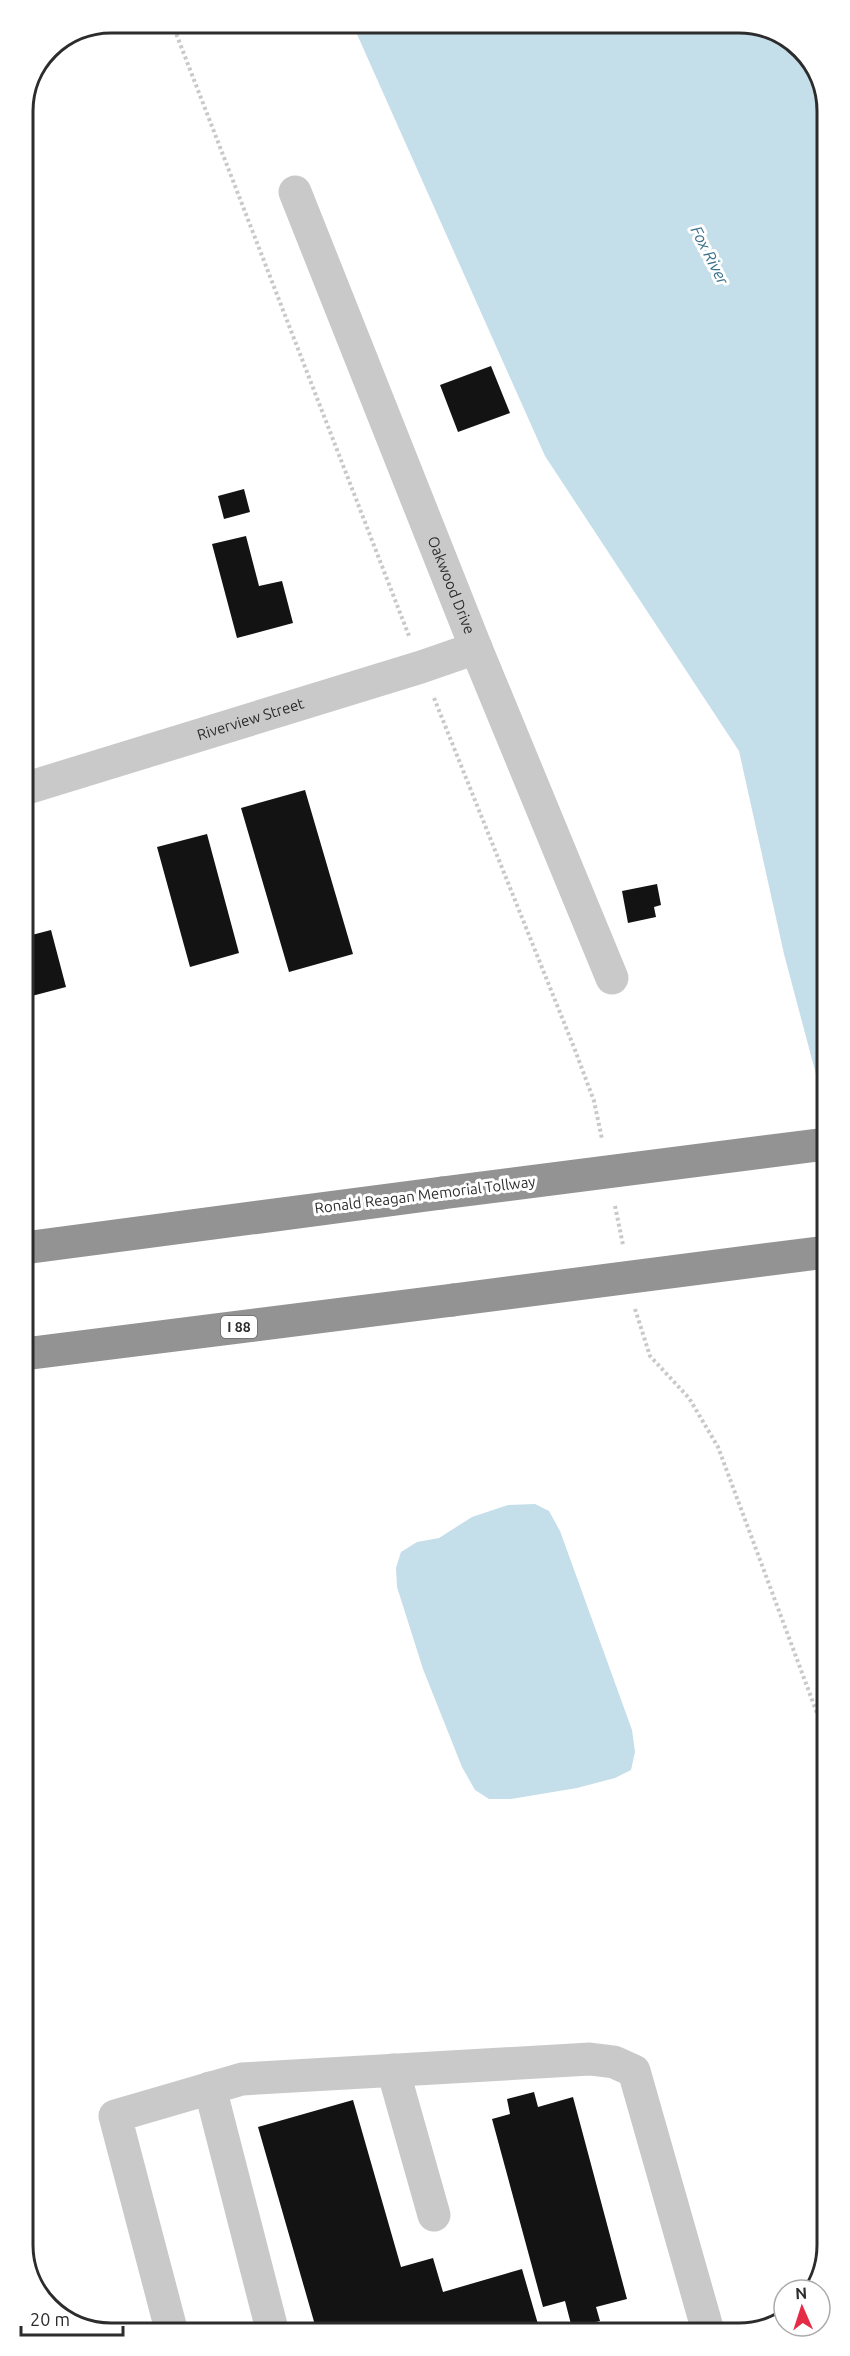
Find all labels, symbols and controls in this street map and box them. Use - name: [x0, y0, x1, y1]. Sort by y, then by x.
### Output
- water label: Fox River: [688, 223, 733, 288]
- street label: Oakwood Drive: [424, 534, 479, 636]
- street label: Riverview Street: [195, 694, 306, 743]
- street label: Ronald Reagan Memorial Tollway: [314, 1173, 536, 1216]
- road number: I 88: [221, 1316, 257, 1338]
- north arrow: [772, 2278, 832, 2338]
- text: N: [795, 2284, 808, 2302]
- scale bar: [21, 2299, 123, 2337]
- text: 20 m: [30, 2309, 70, 2329]

